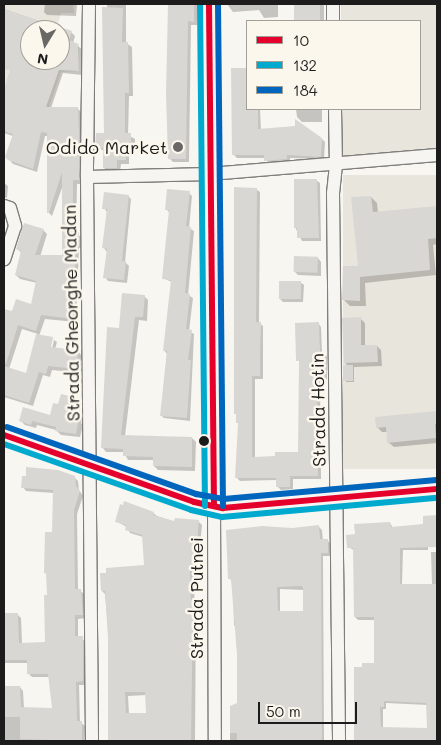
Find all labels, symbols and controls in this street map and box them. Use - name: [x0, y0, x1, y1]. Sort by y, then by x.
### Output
- north arrow: [20, 20, 70, 70]
- legend: [246, 20, 421, 110]
- text: 10: [293, 30, 309, 50]
- text: N: [36, 49, 49, 70]
- text: 132: [293, 55, 317, 75]
- text: 184: [293, 80, 318, 100]
- place label: Odido Market: [46, 136, 168, 158]
- marker: Odido Market: [172, 141, 184, 153]
- street label: Strada Gheorghe Madan: [58, 204, 84, 422]
- street label: Strada Hotin: [306, 353, 330, 467]
- unlabelled marker: [199, 436, 209, 446]
- street label: Strada Putnei: [185, 537, 207, 659]
- scale bar: [261, 692, 360, 724]
- text: 50 m: [266, 701, 301, 721]

